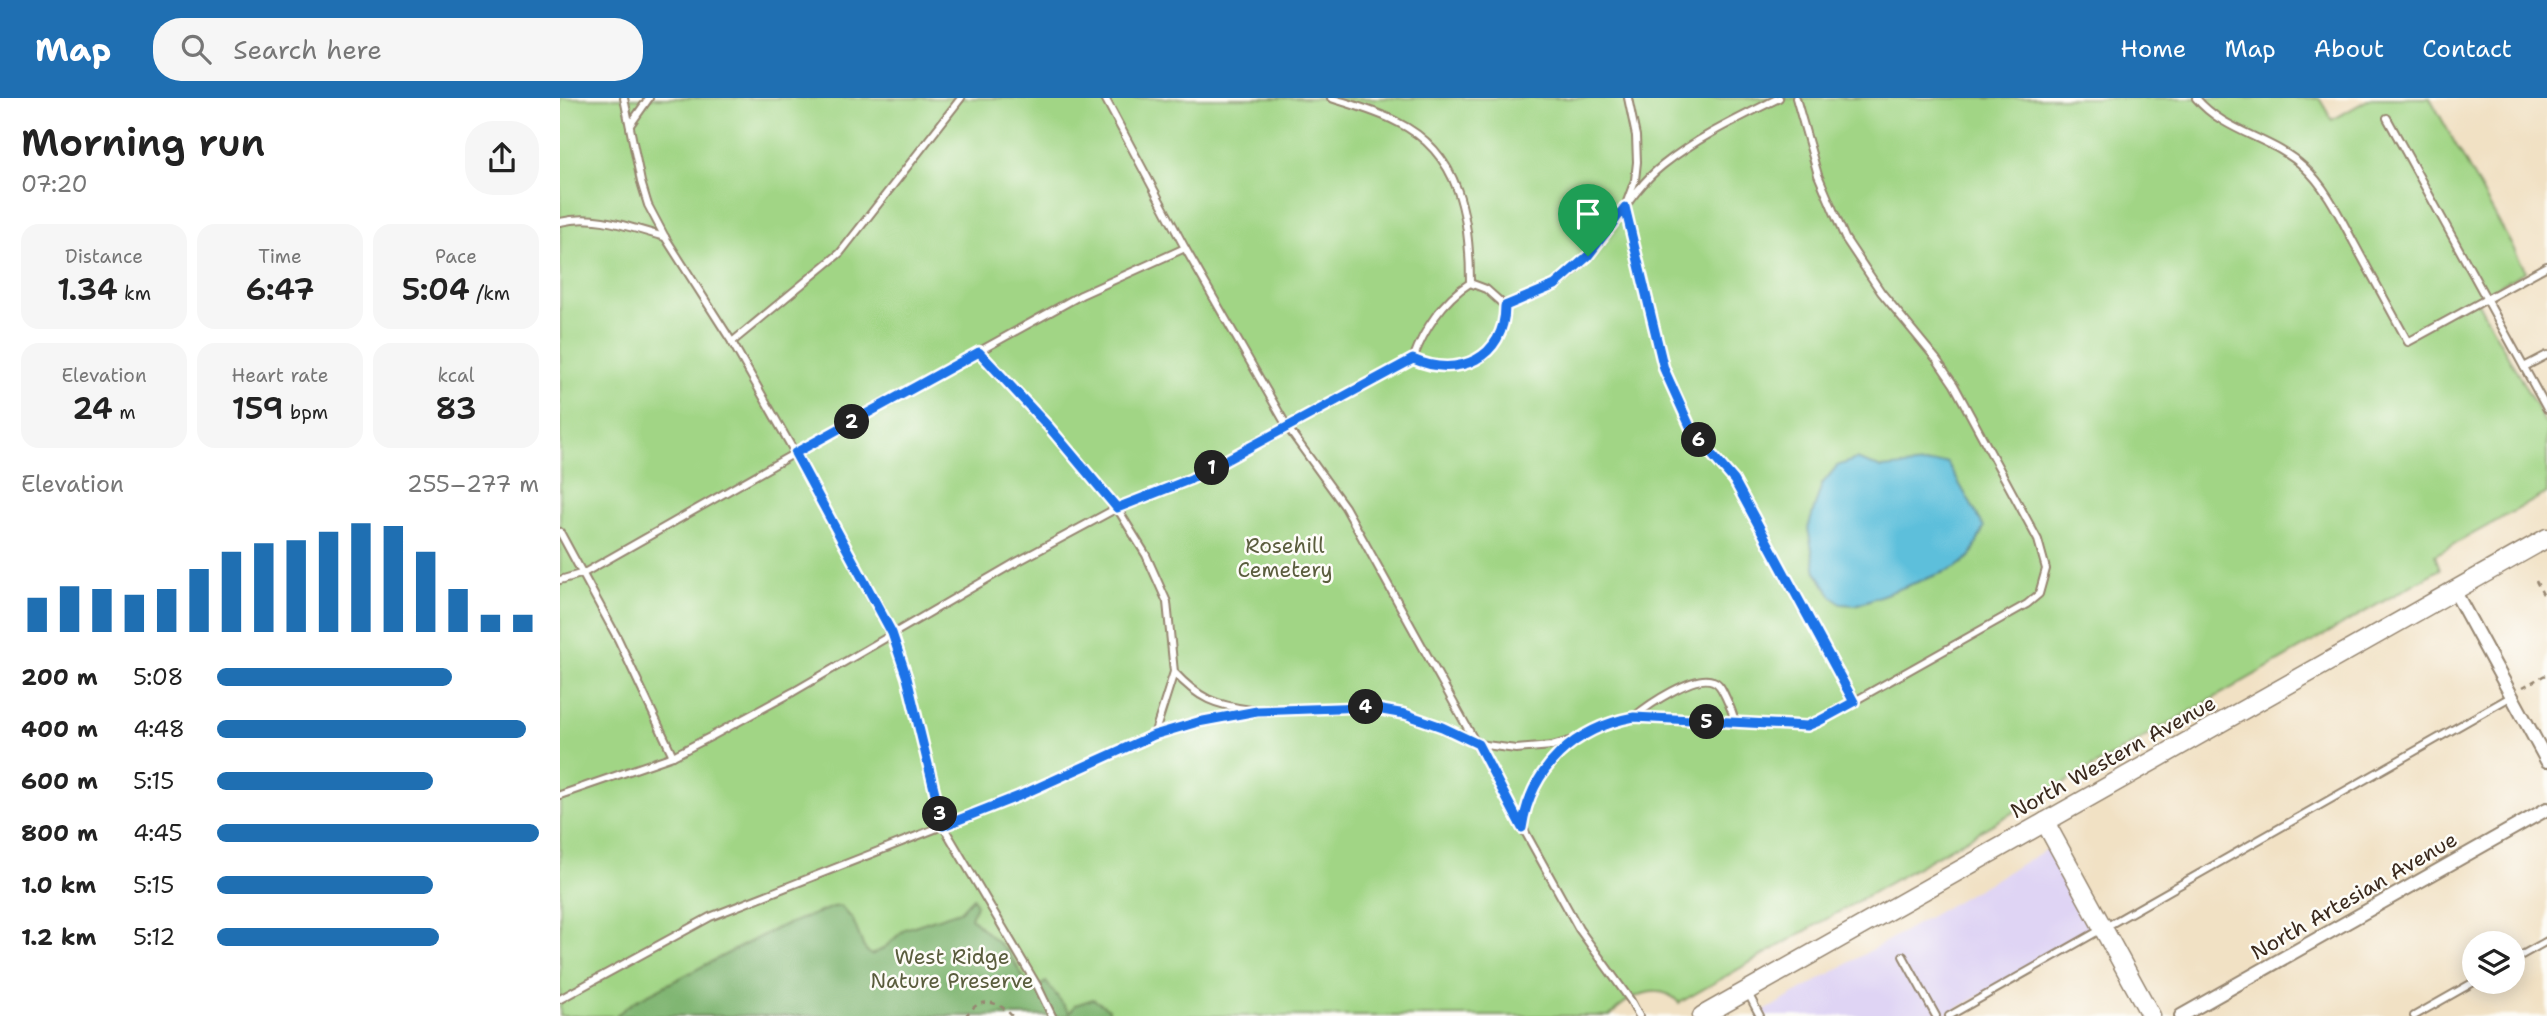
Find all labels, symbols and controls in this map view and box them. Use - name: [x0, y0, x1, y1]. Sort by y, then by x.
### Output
- search box: [153, 18, 643, 81]
- text: Map: [35, 27, 111, 72]
- icon: search: [177, 30, 215, 68]
- text: Search here: [233, 32, 382, 67]
- text: Home: [2120, 33, 2186, 65]
- text: Map: [2224, 33, 2276, 65]
- text: About: [2314, 33, 2384, 65]
- text: Contact: [2422, 33, 2512, 65]
- text: Morning run: [21, 117, 265, 168]
- button: share: [465, 121, 539, 195]
- text: 07:20: [21, 169, 88, 199]
- pin: [1558, 184, 1618, 256]
- icon: arrive: [1569, 195, 1607, 233]
- text: Distance: [65, 244, 143, 269]
- text: Time: [258, 244, 302, 269]
- text: Pace: [435, 244, 477, 269]
- text: 1.34: [57, 269, 118, 310]
- text: 6:47: [246, 269, 314, 310]
- text: 5:04: [402, 269, 470, 310]
- text: km: [118, 281, 151, 306]
- text: /km: [470, 281, 510, 306]
- text: Elevation: [61, 363, 147, 388]
- text: Heart rate: [232, 363, 328, 388]
- text: kcal: [438, 363, 474, 388]
- text: 24: [72, 388, 113, 429]
- text: 159: [232, 388, 284, 429]
- text: 83: [435, 388, 477, 429]
- text: m: [113, 400, 136, 425]
- text: bpm: [284, 400, 328, 425]
- pin: 2: [834, 404, 870, 440]
- text: 2: [845, 409, 858, 434]
- pin: 6: [1682, 422, 1716, 458]
- text: 6: [1692, 427, 1705, 452]
- pin: 1: [1194, 450, 1230, 486]
- text: 1: [1207, 455, 1216, 480]
- text: Elevation: [21, 469, 124, 499]
- text: 255–277 m: [407, 469, 539, 499]
- park label: Rosehill Cemetery: [1237, 532, 1333, 584]
- text: 200 m: [21, 662, 98, 692]
- text: 5:08: [133, 662, 184, 692]
- street label: North Western Avenue: [2005, 689, 2221, 825]
- pin: 4: [1348, 690, 1384, 724]
- text: 4: [1359, 694, 1372, 719]
- pin: 5: [1690, 704, 1724, 740]
- text: 5: [1701, 709, 1712, 734]
- text: 400 m: [21, 714, 98, 744]
- text: 4:48: [133, 714, 185, 744]
- text: 600 m: [21, 766, 98, 796]
- text: 5:15: [133, 766, 174, 796]
- pin: 3: [922, 796, 958, 832]
- text: 3: [933, 801, 946, 826]
- text: 800 m: [21, 818, 98, 848]
- text: 4:45: [133, 818, 183, 848]
- street label: North Artesian Avenue: [2246, 825, 2462, 967]
- text: 1.0 km: [21, 870, 96, 900]
- text: 5:15: [133, 870, 174, 900]
- text: 1.2 km: [21, 922, 97, 952]
- text: 5:12: [133, 922, 175, 952]
- map controls: [2462, 931, 2525, 994]
- button: layers: [2462, 931, 2525, 994]
- park label: West Ridge Nature Preserve: [870, 943, 1034, 995]

